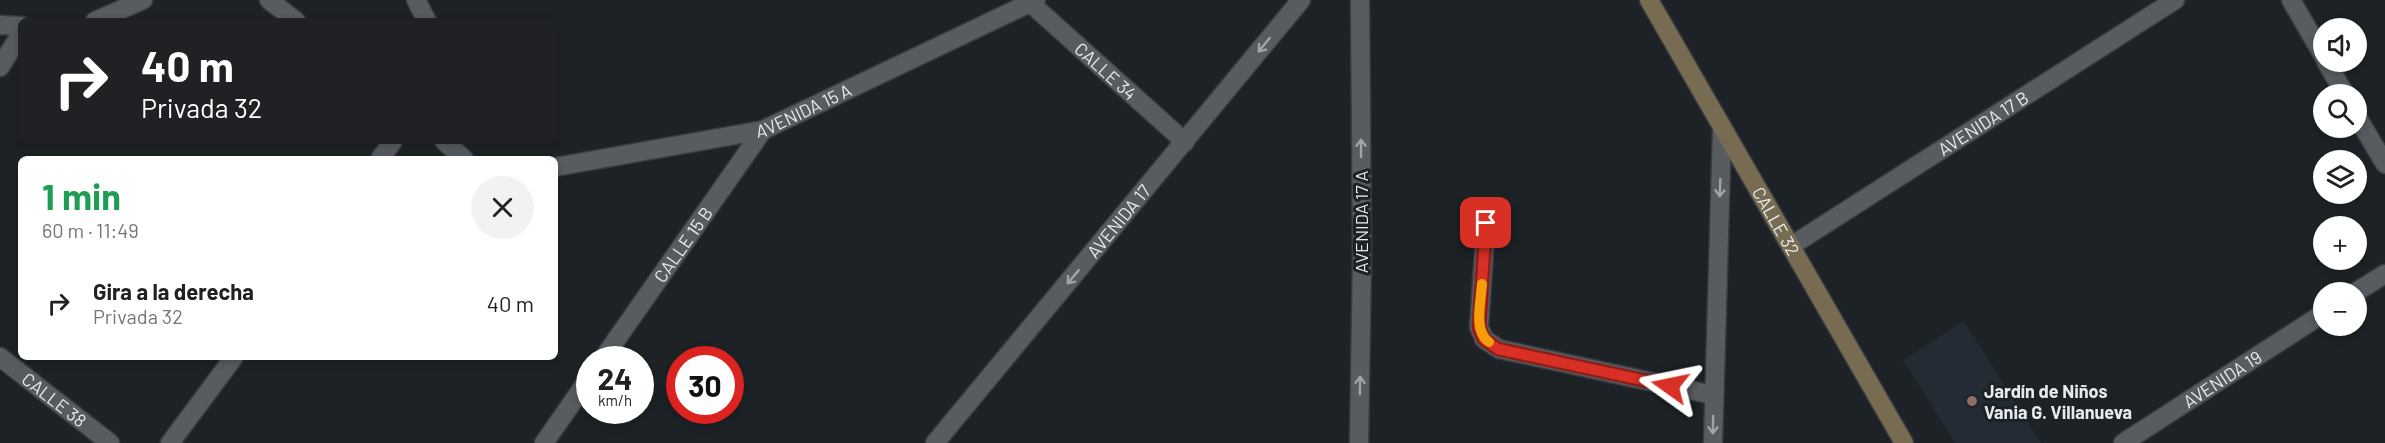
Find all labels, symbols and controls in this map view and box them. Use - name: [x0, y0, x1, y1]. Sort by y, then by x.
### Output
- map controls: [2313, 18, 2367, 336]
- button: sound: [2313, 18, 2367, 72]
- street label: CALLE 34: [1070, 37, 1141, 104]
- one-way arrow: [1257, 37, 1271, 52]
- text: 40 m: [141, 40, 234, 90]
- icon: right: [42, 42, 120, 120]
- street label: AVENIDA 15 A: [754, 79, 855, 142]
- button: search: [2313, 84, 2367, 138]
- street label: AVENIDA 17 B: [1934, 86, 2032, 160]
- text: Privada 32: [141, 91, 262, 123]
- one-way arrow: [1355, 138, 1367, 158]
- button: layers: [2313, 150, 2367, 204]
- street label: AVENIDA 17 A: [1350, 171, 1372, 273]
- text: 1 min: [42, 174, 121, 217]
- button: close: [471, 176, 534, 239]
- one-way arrow: [1714, 178, 1726, 197]
- street label: AVENIDA 17: [1082, 180, 1155, 262]
- street label: CALLE 32: [1748, 183, 1805, 259]
- pin: [1460, 197, 1511, 248]
- street label: CALLE 15 B: [649, 202, 717, 287]
- icon: arrive: [1469, 206, 1502, 239]
- button: +: [2313, 216, 2367, 270]
- text: 60 m · 11:49: [42, 218, 139, 242]
- one-way arrow: [1067, 268, 1080, 284]
- text: Gira a la derecha: [93, 278, 254, 304]
- button: −: [2313, 282, 2367, 336]
- icon: right: [42, 287, 75, 320]
- text: 40 m: [487, 290, 534, 316]
- text: Privada 32: [93, 304, 183, 328]
- street label: AVENIDA 19: [2179, 345, 2265, 412]
- speed limit sign: 30: [666, 346, 744, 424]
- position arrow: [1638, 354, 1702, 418]
- text: 24: [598, 360, 632, 396]
- street label: CALLE 38: [18, 368, 91, 431]
- one-way arrow: [1354, 375, 1365, 395]
- place label: Jardín de Niños Vania G. Villanueva: [1984, 380, 2132, 423]
- text: km/h: [598, 391, 632, 409]
- marker: Jardín de Niños Vania G. Villanueva: [1965, 394, 1979, 408]
- one-way arrow: [1707, 414, 1719, 434]

